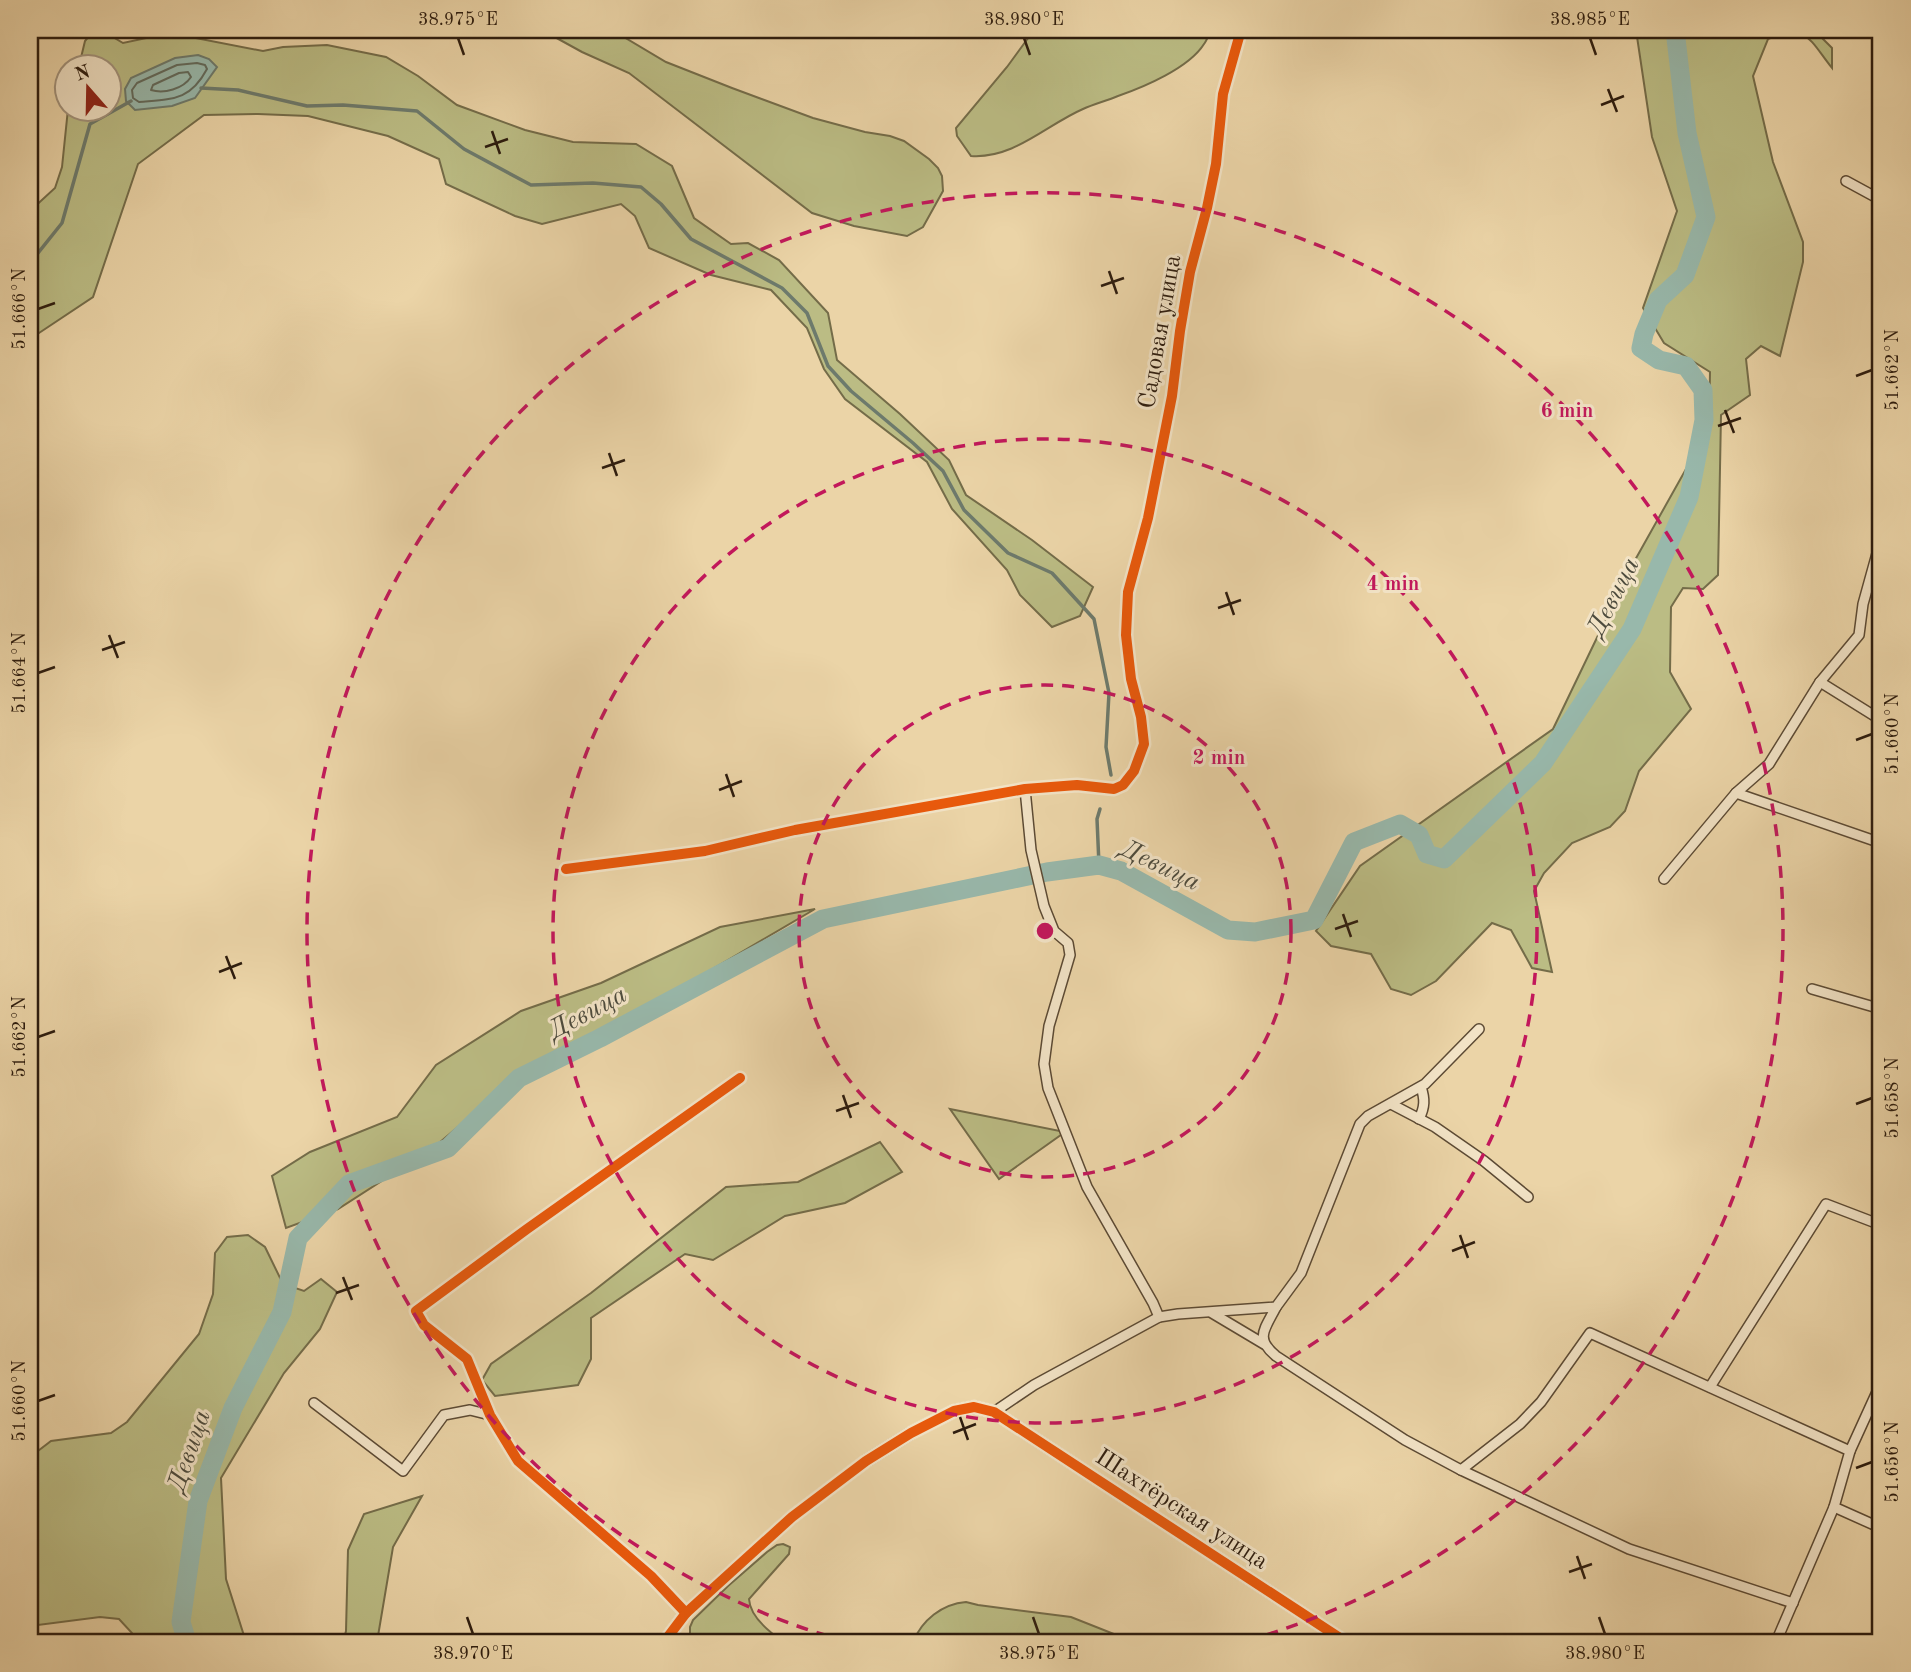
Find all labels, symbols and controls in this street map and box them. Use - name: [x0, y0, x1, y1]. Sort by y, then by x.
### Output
- text: 38.975°E: [418, 11, 498, 29]
- text: 38.980°E: [984, 11, 1064, 29]
- text: 38.985°E: [1550, 11, 1630, 29]
- north arrow: [52, 52, 122, 122]
- text: N: [73, 63, 94, 86]
- street label: Садовая улица: [1136, 253, 1186, 411]
- text: 51.666°N: [11, 268, 29, 350]
- text: 51.662°N: [1884, 329, 1902, 411]
- text: 6 min: [1541, 401, 1593, 422]
- water label: Девица: [1582, 553, 1645, 643]
- text: 4 min: [1367, 574, 1419, 595]
- text: 51.664°N: [11, 632, 29, 714]
- text: 51.660°N: [1884, 693, 1902, 775]
- text: 2 min: [1193, 748, 1245, 769]
- water label: Девица: [1114, 834, 1204, 896]
- centre of rings: [1033, 919, 1057, 943]
- water label: Девица: [542, 982, 632, 1046]
- text: 51.662°N: [11, 996, 29, 1078]
- text: 51.658°N: [1884, 1057, 1902, 1139]
- text: 51.660°N: [11, 1360, 29, 1442]
- water label: Девица: [163, 1407, 216, 1498]
- text: 51.656°N: [1884, 1421, 1902, 1503]
- street label: Шахтёрская улица: [1090, 1445, 1272, 1575]
- text: 38.970°E: [433, 1645, 513, 1663]
- text: 38.975°E: [999, 1645, 1079, 1663]
- text: 38.980°E: [1565, 1645, 1645, 1663]

